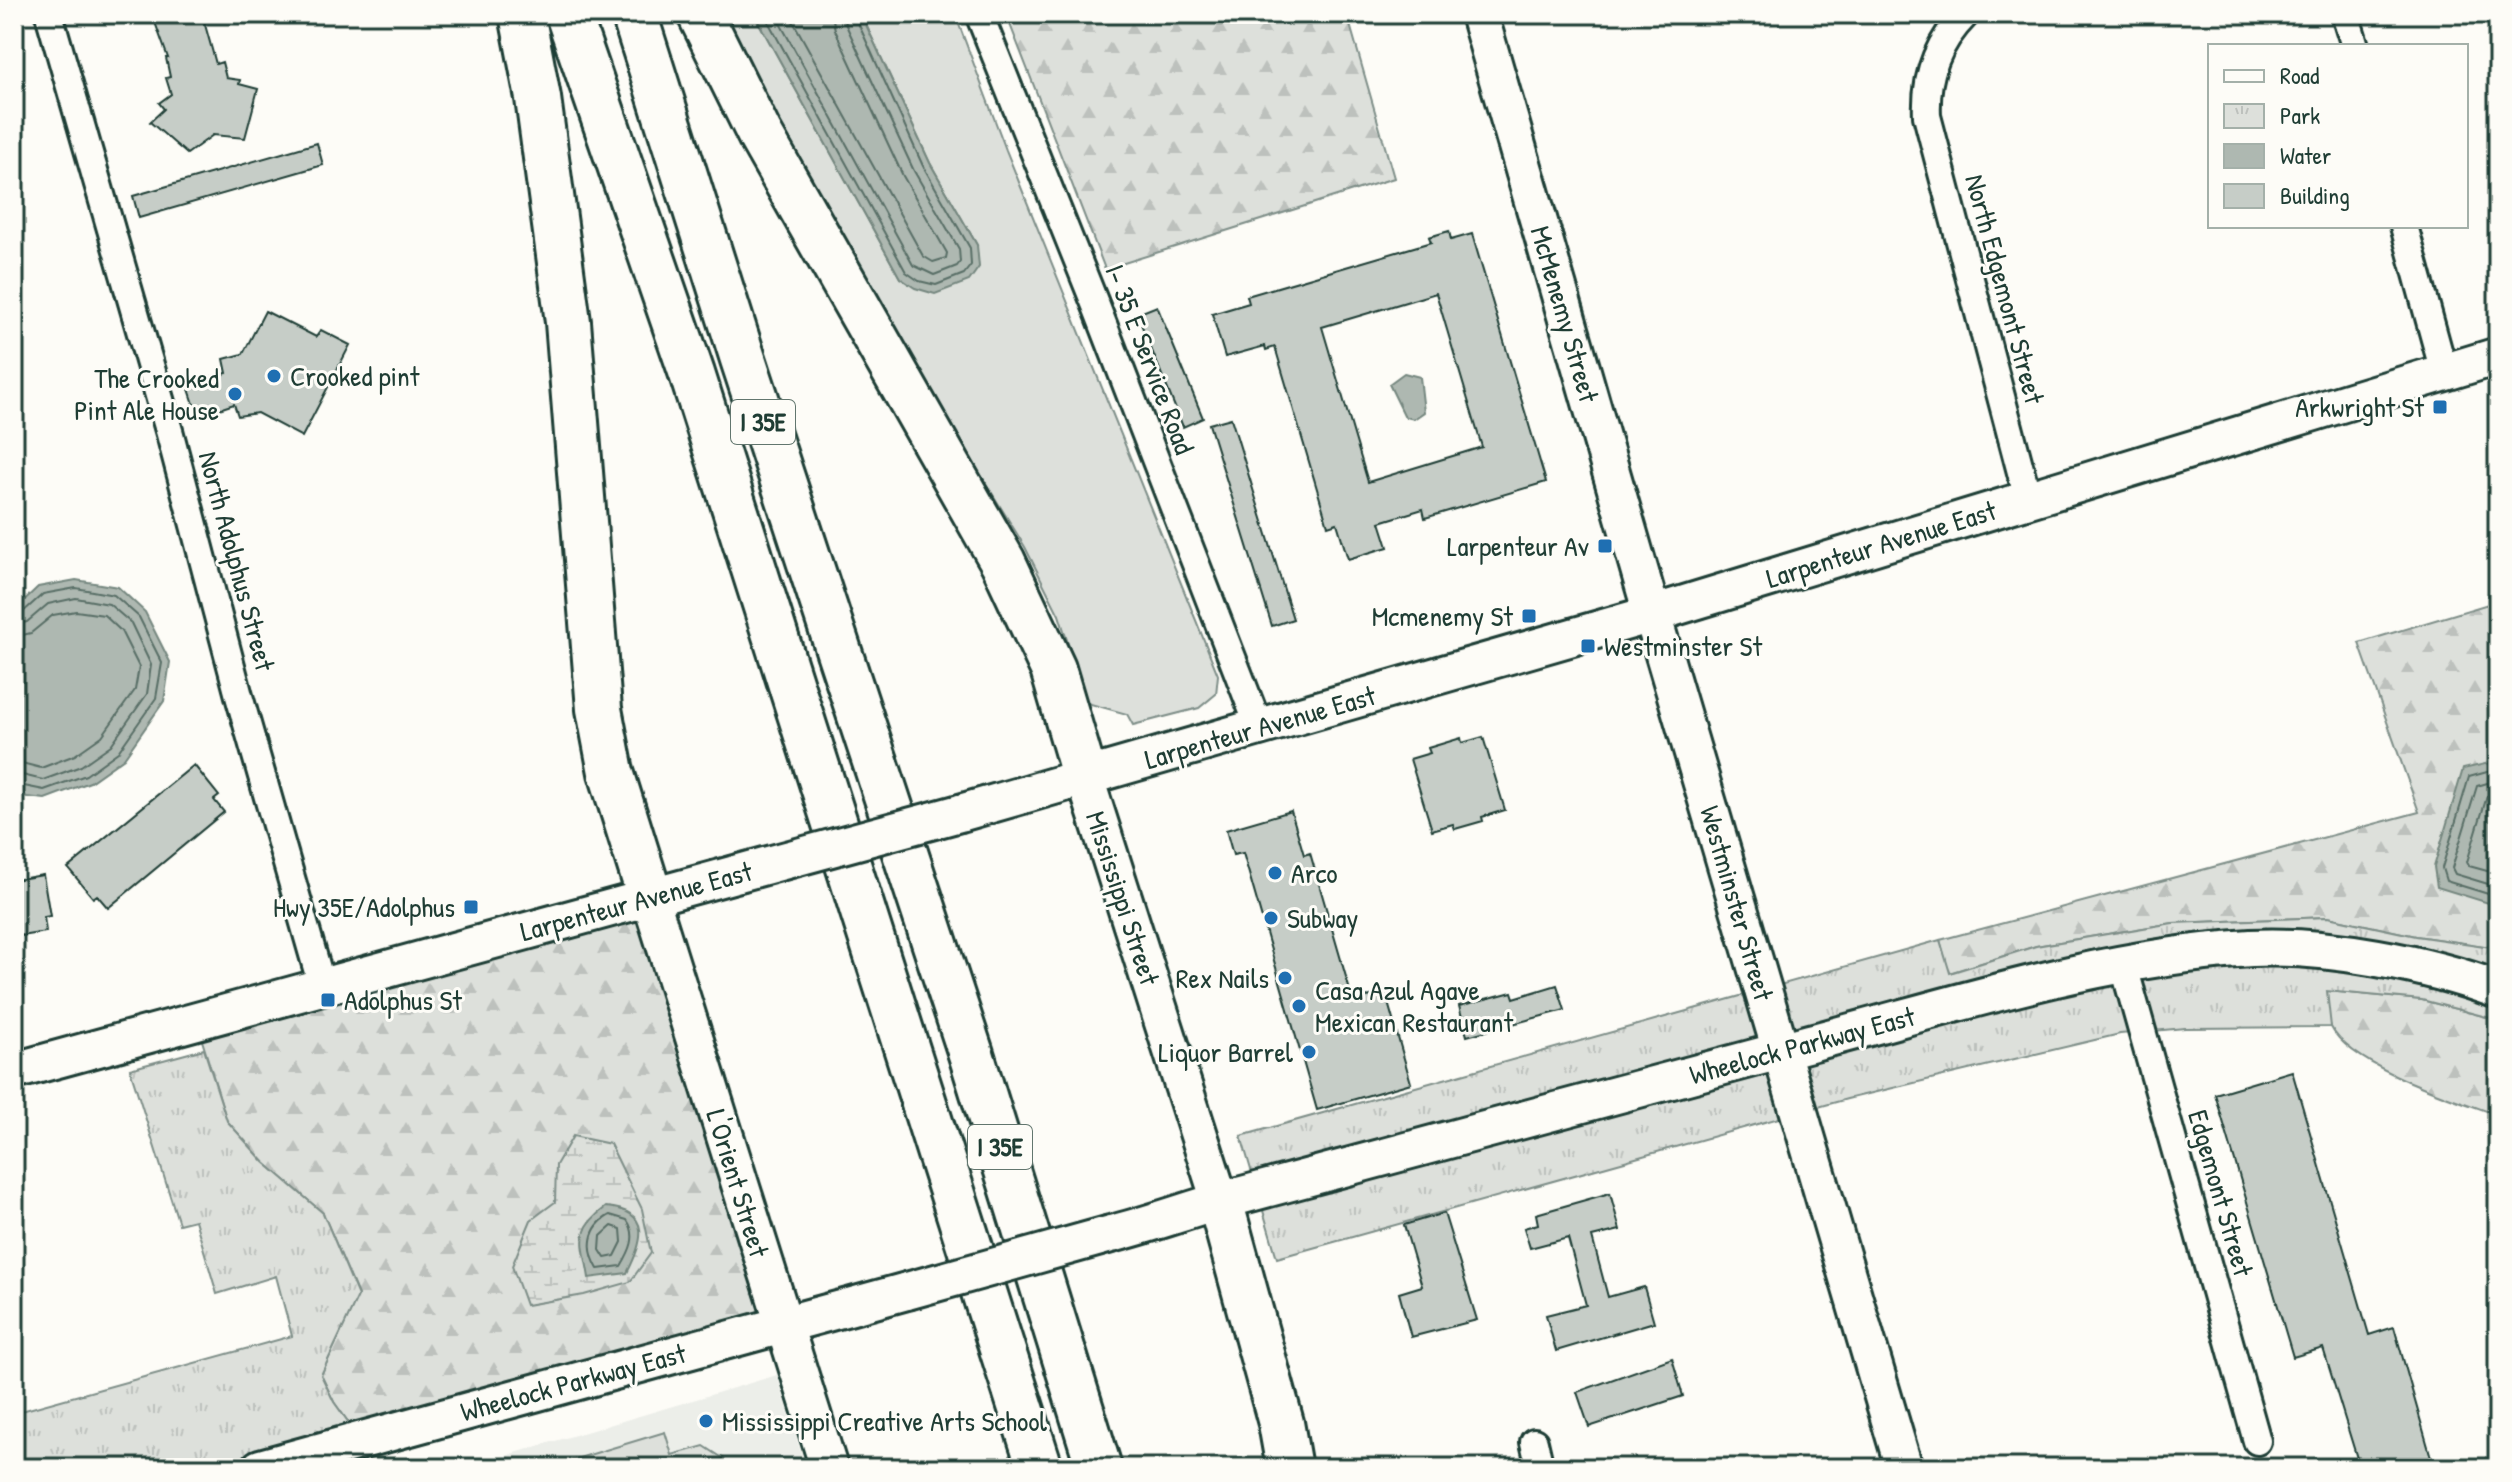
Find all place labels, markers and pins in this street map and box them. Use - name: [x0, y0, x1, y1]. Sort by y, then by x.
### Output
- place label: Crooked pint: [290, 357, 420, 395]
- place label: The Crooked Pint Ale House: [74, 359, 219, 429]
- marker: Crooked pint: [265, 367, 283, 385]
- marker: The Crooked Pint Ale House: [226, 385, 244, 403]
- place label: Arkwright St: [2295, 388, 2424, 426]
- marker: Arkwright St: [2431, 398, 2449, 416]
- place label: Larpenteur Av: [1447, 527, 1589, 565]
- marker: Larpenteur Av: [1596, 537, 1614, 555]
- place label: Mcmenemy St: [1372, 597, 1513, 635]
- marker: Mcmenemy St: [1520, 607, 1538, 625]
- place label: Westminster St: [1604, 627, 1762, 665]
- marker: Westminster St: [1579, 637, 1597, 655]
- place label: Arco: [1291, 854, 1338, 892]
- marker: Arco: [1266, 864, 1284, 882]
- place label: Hwy 35E/Adolphus: [273, 888, 455, 926]
- marker: Hwy 35E/Adolphus: [462, 898, 480, 916]
- place label: Subway: [1287, 899, 1359, 937]
- marker: Subway: [1262, 909, 1280, 927]
- place label: Rex Nails: [1176, 959, 1269, 997]
- marker: Rex Nails: [1276, 969, 1294, 987]
- place label: Casa Azul Agave Mexican Restaurant: [1315, 971, 1513, 1041]
- place label: Adolphus St: [344, 981, 462, 1019]
- marker: Adolphus St: [319, 991, 337, 1009]
- marker: Casa Azul Agave Mexican Restaurant: [1290, 997, 1308, 1015]
- place label: Liquor Barrel: [1158, 1033, 1294, 1071]
- marker: Liquor Barrel: [1300, 1043, 1318, 1061]
- place label: Mississippi Creative Arts School: [722, 1402, 1048, 1440]
- marker: Mississippi Creative Arts School: [697, 1412, 715, 1430]

